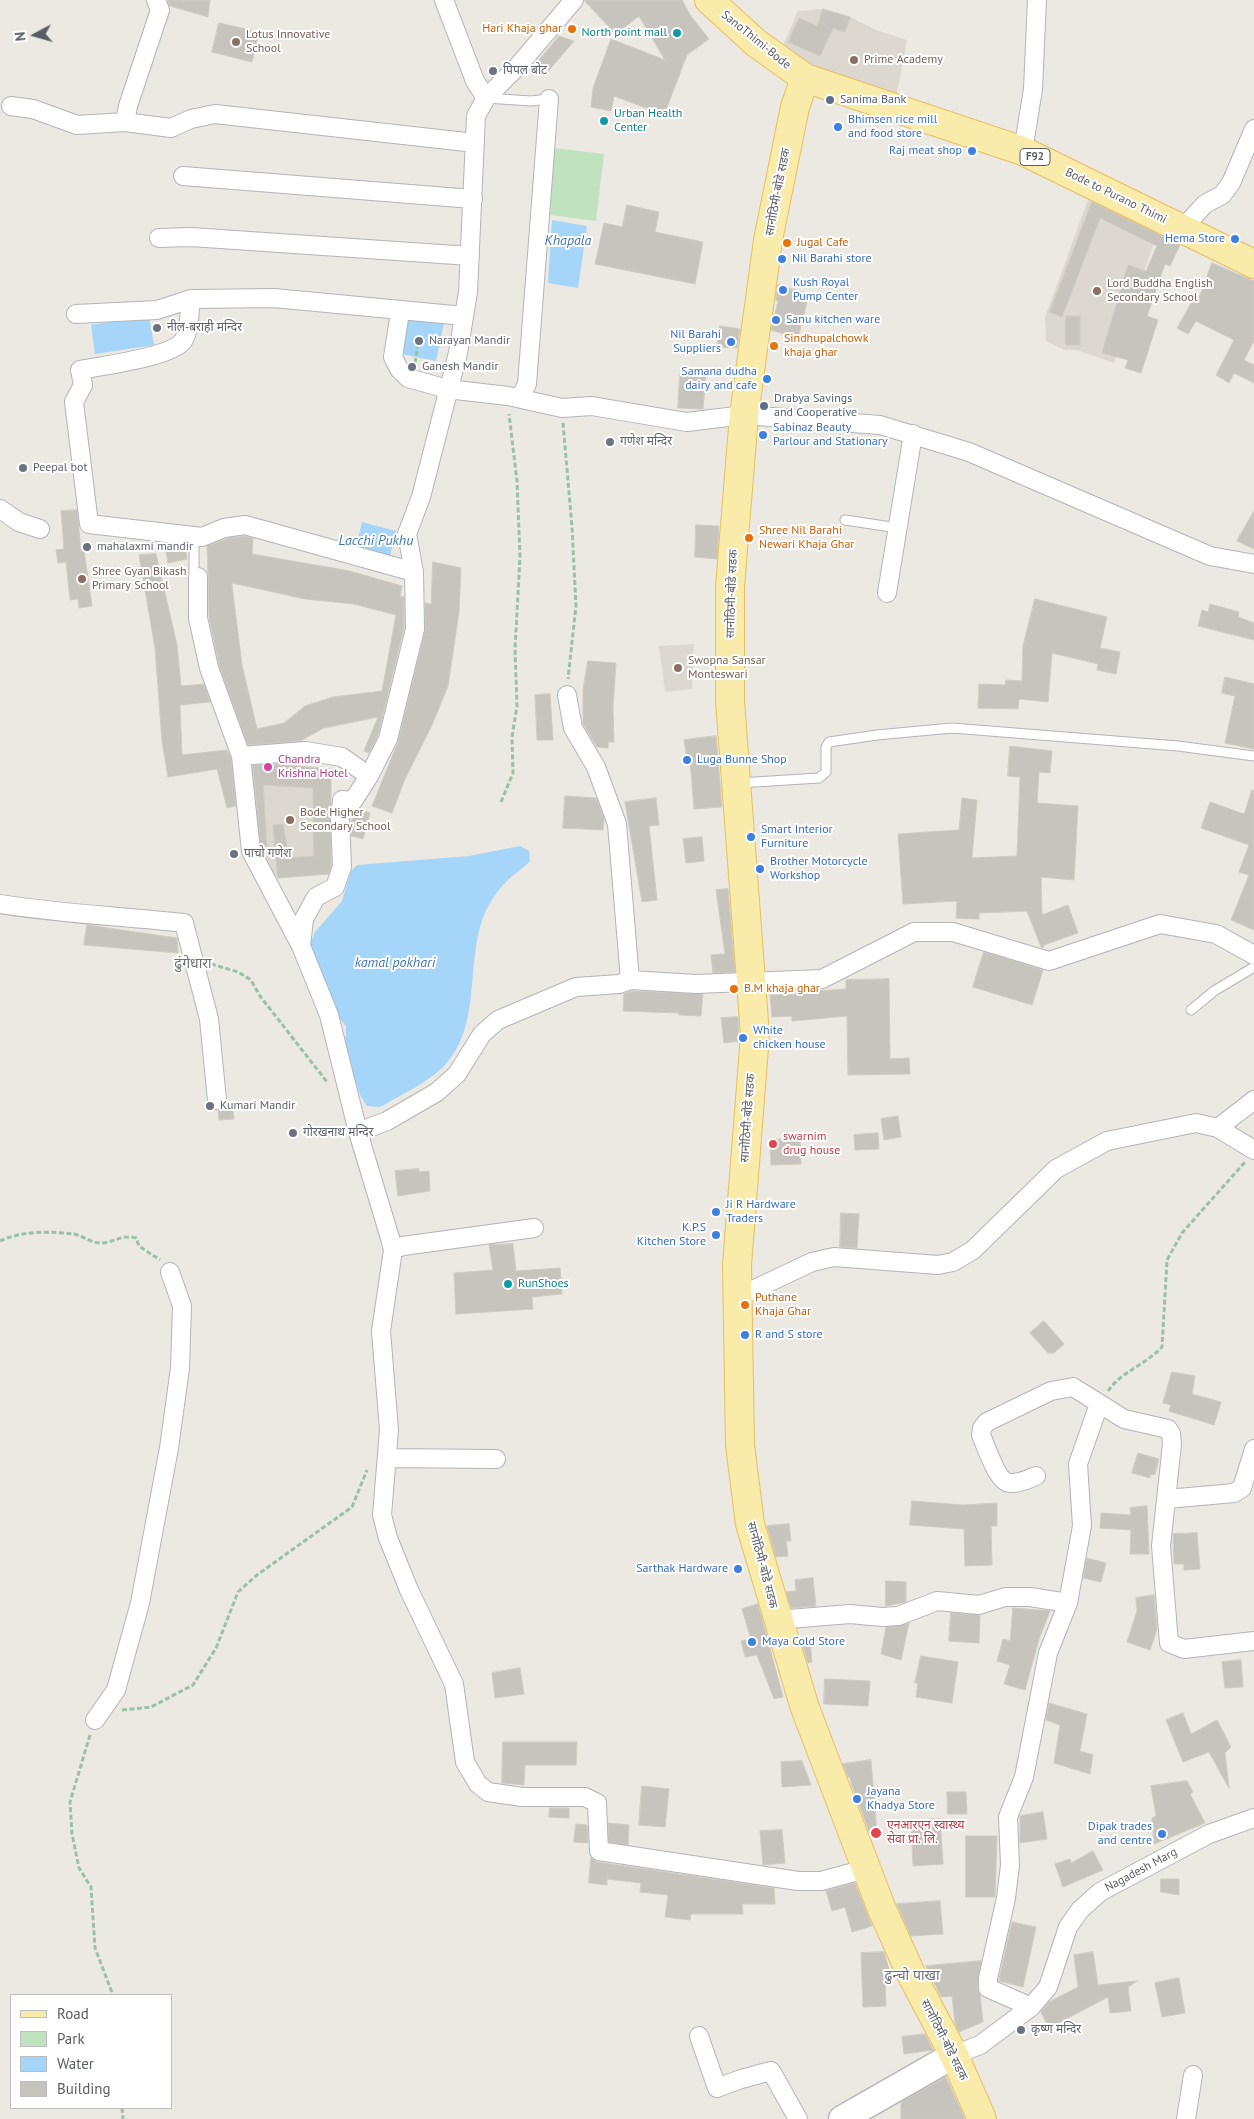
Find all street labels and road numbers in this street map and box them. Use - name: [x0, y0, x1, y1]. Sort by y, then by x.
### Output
- street label: SanoThimi-Bode: [718, 8, 794, 72]
- street label: सानोठिमी-बोडे सडक: [762, 147, 794, 237]
- road number: F92: [1020, 148, 1050, 166]
- street label: Bode to Purano Thimi: [1063, 165, 1169, 227]
- street label: सानोठिमी-बोडे सडक: [723, 549, 741, 639]
- street label: सानोठिमी-बोडे सडक: [738, 1073, 758, 1163]
- street label: सानोठिमी-बोडे सडक: [744, 1520, 780, 1610]
- street label: Nagadesh Marg: [1102, 1845, 1180, 1895]
- street label: सानोठिमी-बोडे सडक: [917, 1997, 971, 2083]

